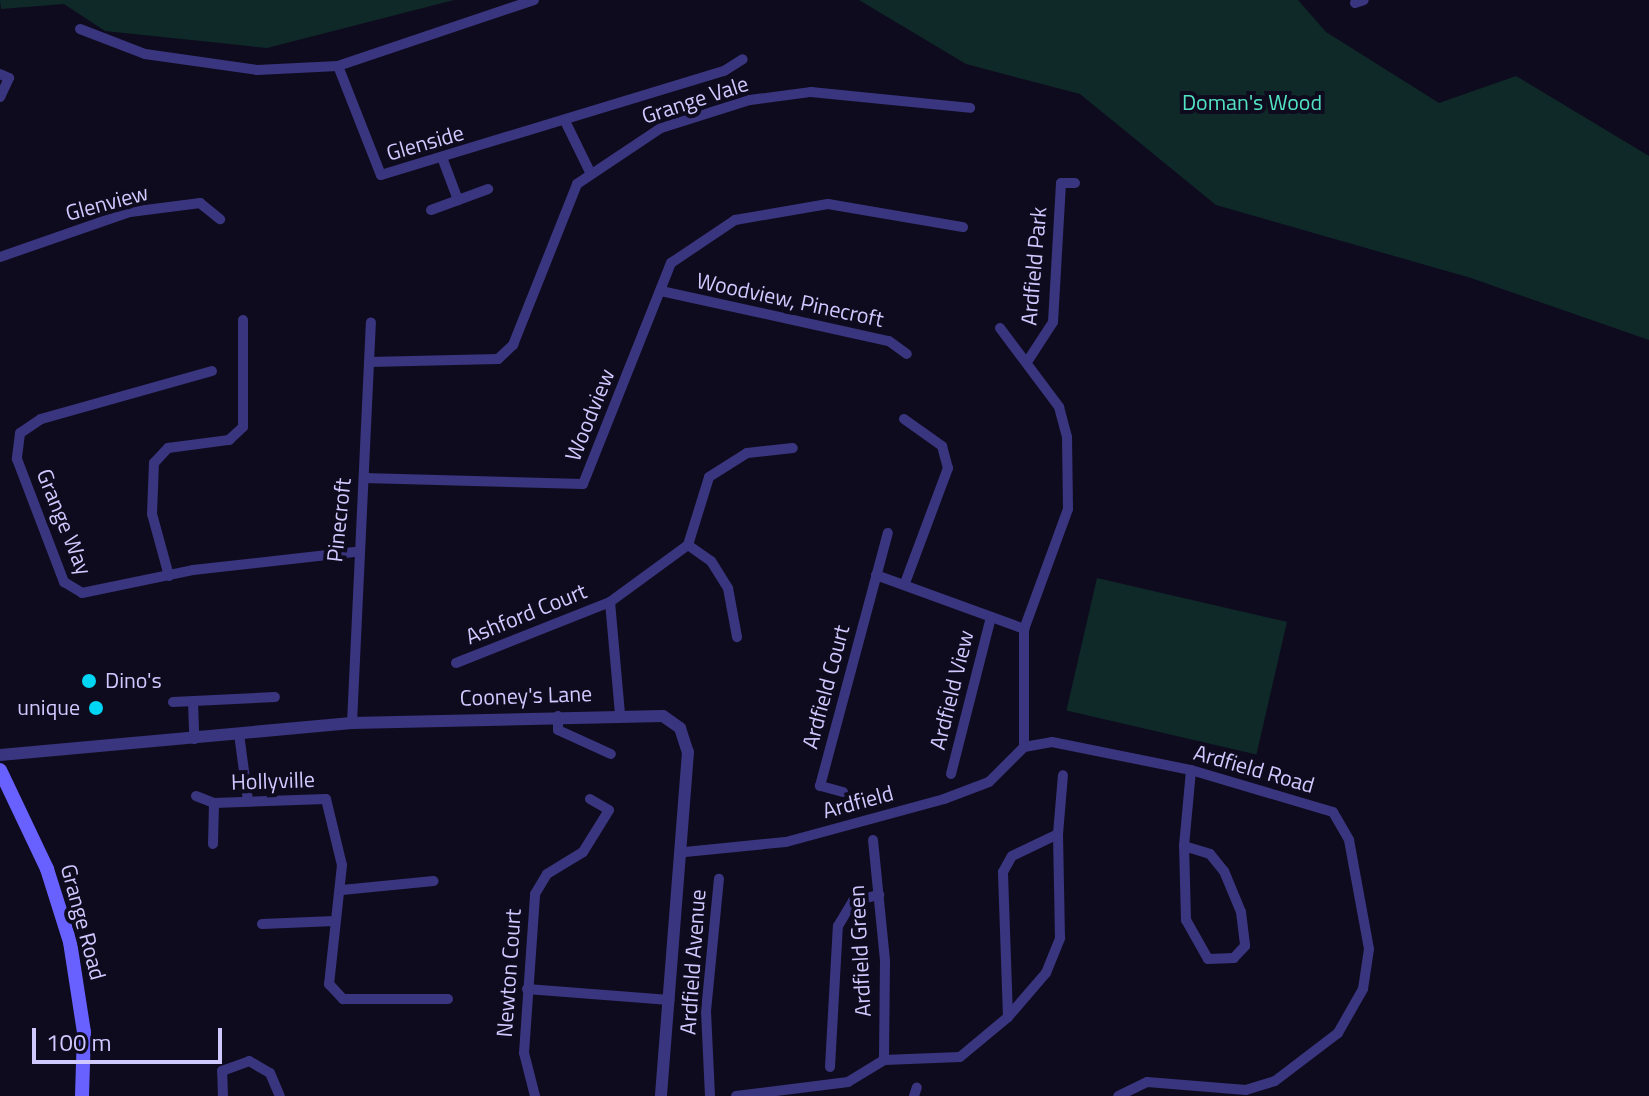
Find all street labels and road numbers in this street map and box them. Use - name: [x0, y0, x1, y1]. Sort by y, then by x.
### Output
- street label: Grange Vale: [638, 70, 752, 130]
- street label: Glenside: [383, 119, 467, 167]
- street label: Glenview: [63, 179, 151, 227]
- street label: Ardfield Park: [1016, 206, 1052, 326]
- street label: Woodview, Pinecroft: [694, 267, 886, 333]
- street label: Woodview: [560, 365, 620, 465]
- street label: Grange Way: [31, 465, 97, 579]
- street label: Pinecroft: [321, 477, 357, 563]
- street label: Ashford Court: [462, 578, 590, 650]
- street label: Ardfield Court: [797, 622, 855, 752]
- street label: Ardfield View: [924, 628, 980, 752]
- street label: Cooney's Lane: [459, 680, 593, 712]
- street label: Ardfield Road: [1191, 739, 1317, 799]
- street label: Hollyville: [231, 766, 315, 796]
- street label: Ardfield: [820, 780, 896, 824]
- street label: Grange Road: [55, 861, 111, 983]
- street label: Ardfield Green: [843, 884, 877, 1018]
- street label: Ardfield Avenue: [675, 888, 711, 1036]
- street label: Newton Court: [491, 908, 527, 1038]

